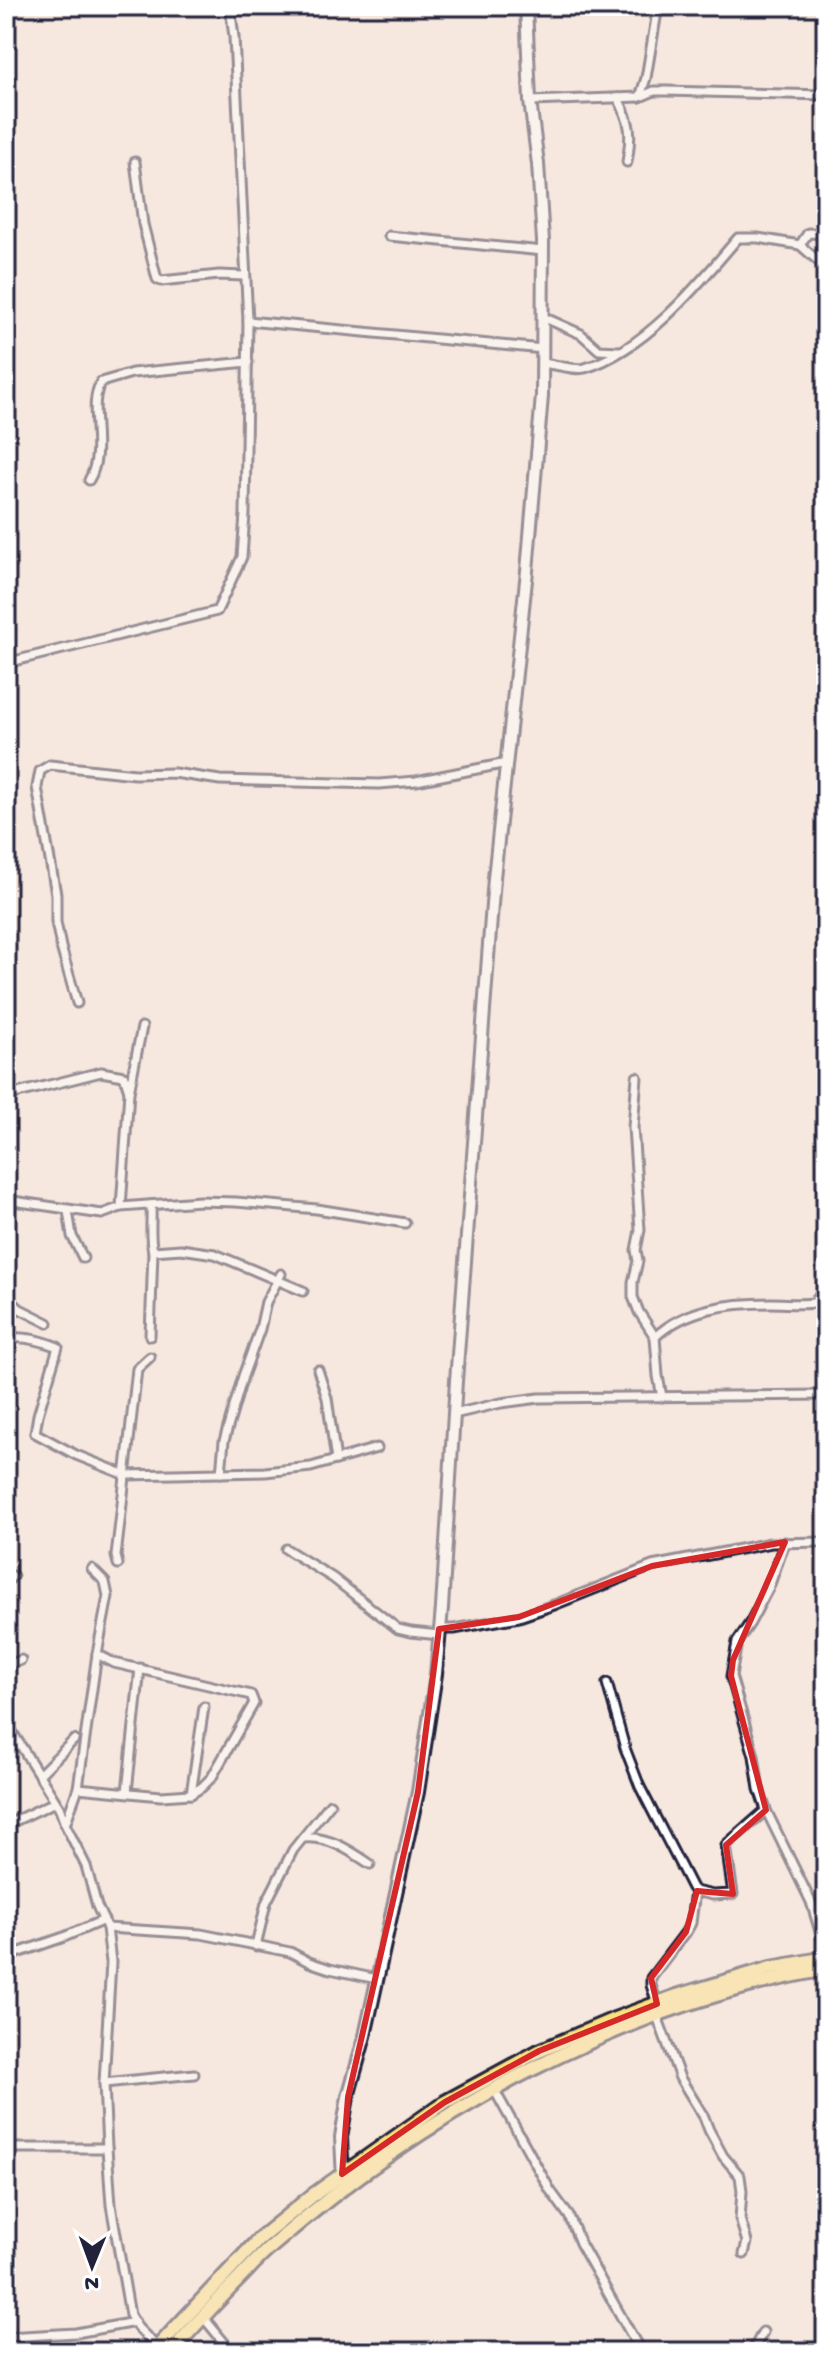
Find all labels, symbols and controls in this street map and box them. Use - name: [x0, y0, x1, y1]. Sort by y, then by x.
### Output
- north arrow: [52, 2226, 132, 2306]
- text: N: [84, 2269, 99, 2295]

